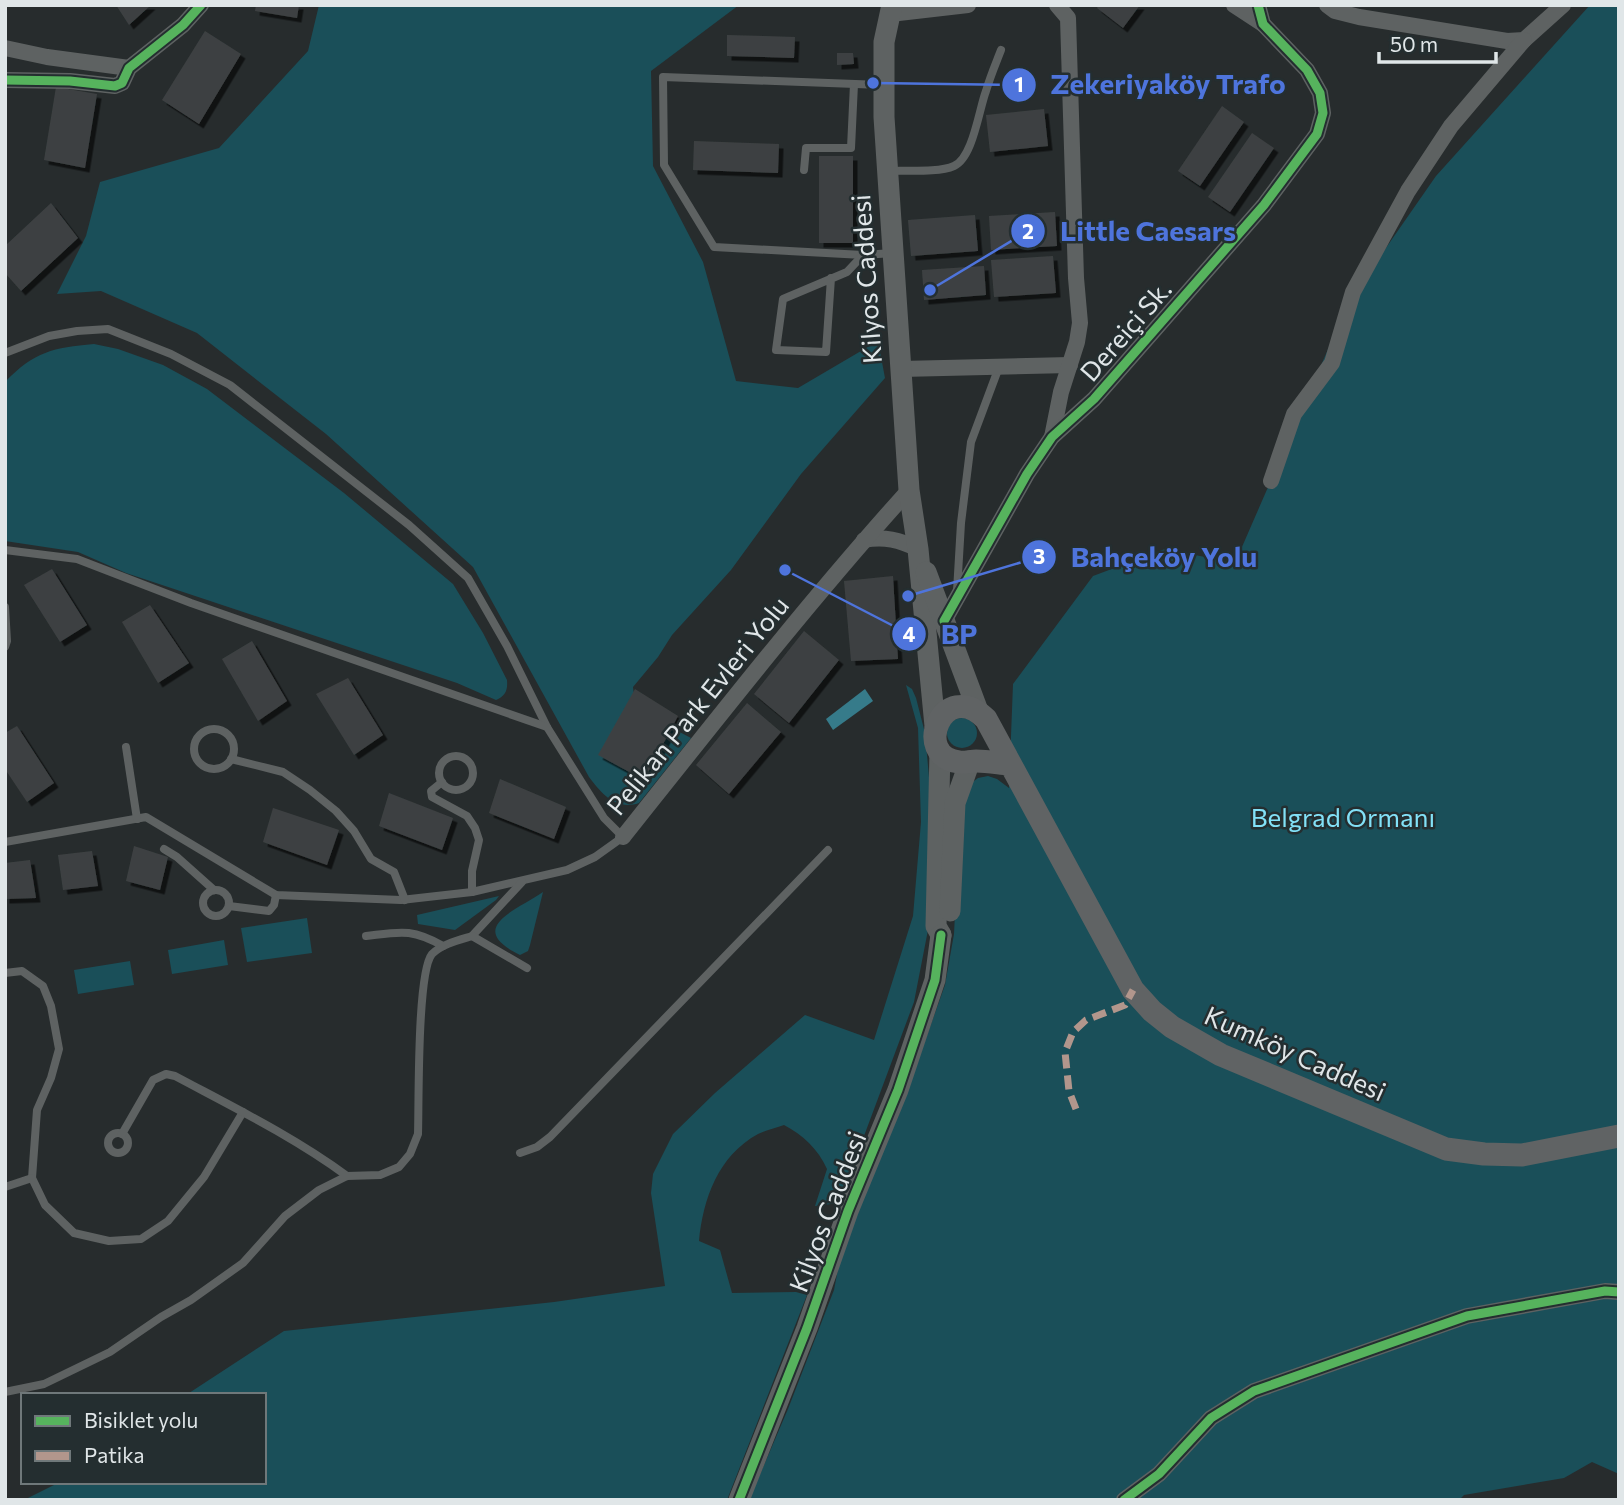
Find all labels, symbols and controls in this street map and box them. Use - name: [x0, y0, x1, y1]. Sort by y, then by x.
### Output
- scale bar: [1379, 21, 1496, 65]
- text: 50 m: [1390, 31, 1438, 56]
- callout: Zekeriyaköy Trafo: [1001, 60, 1300, 109]
- text: Zekeriyaköy Trafo: [1050, 66, 1286, 100]
- text: 1: [1014, 71, 1024, 96]
- street label: Kilyos Caddesi: [844, 193, 887, 365]
- callout: Little Caesars: [1011, 207, 1250, 256]
- text: Little Caesars: [1060, 213, 1236, 247]
- text: 2: [1022, 218, 1034, 243]
- street label: Dereiçi Sk.: [1073, 273, 1177, 387]
- callout: Bahçeköy Yolu: [1022, 532, 1272, 581]
- text: Bahçeköy Yolu: [1071, 539, 1257, 573]
- text: 3: [1033, 543, 1045, 568]
- street label: Pelikan Park Evleri Yolu: [599, 590, 794, 820]
- callout: BP: [891, 610, 991, 659]
- text: BP: [941, 616, 977, 650]
- text: 4: [903, 621, 916, 646]
- park label: Belgrad Ormanı: [1251, 801, 1435, 832]
- street label: Kumköy Caddesi: [1200, 999, 1391, 1106]
- street label: Kilyos Caddesi: [782, 1127, 871, 1296]
- legend: [21, 1393, 266, 1484]
- text: Bisiklet yolu: [84, 1407, 198, 1432]
- text: Patika: [84, 1442, 145, 1467]

